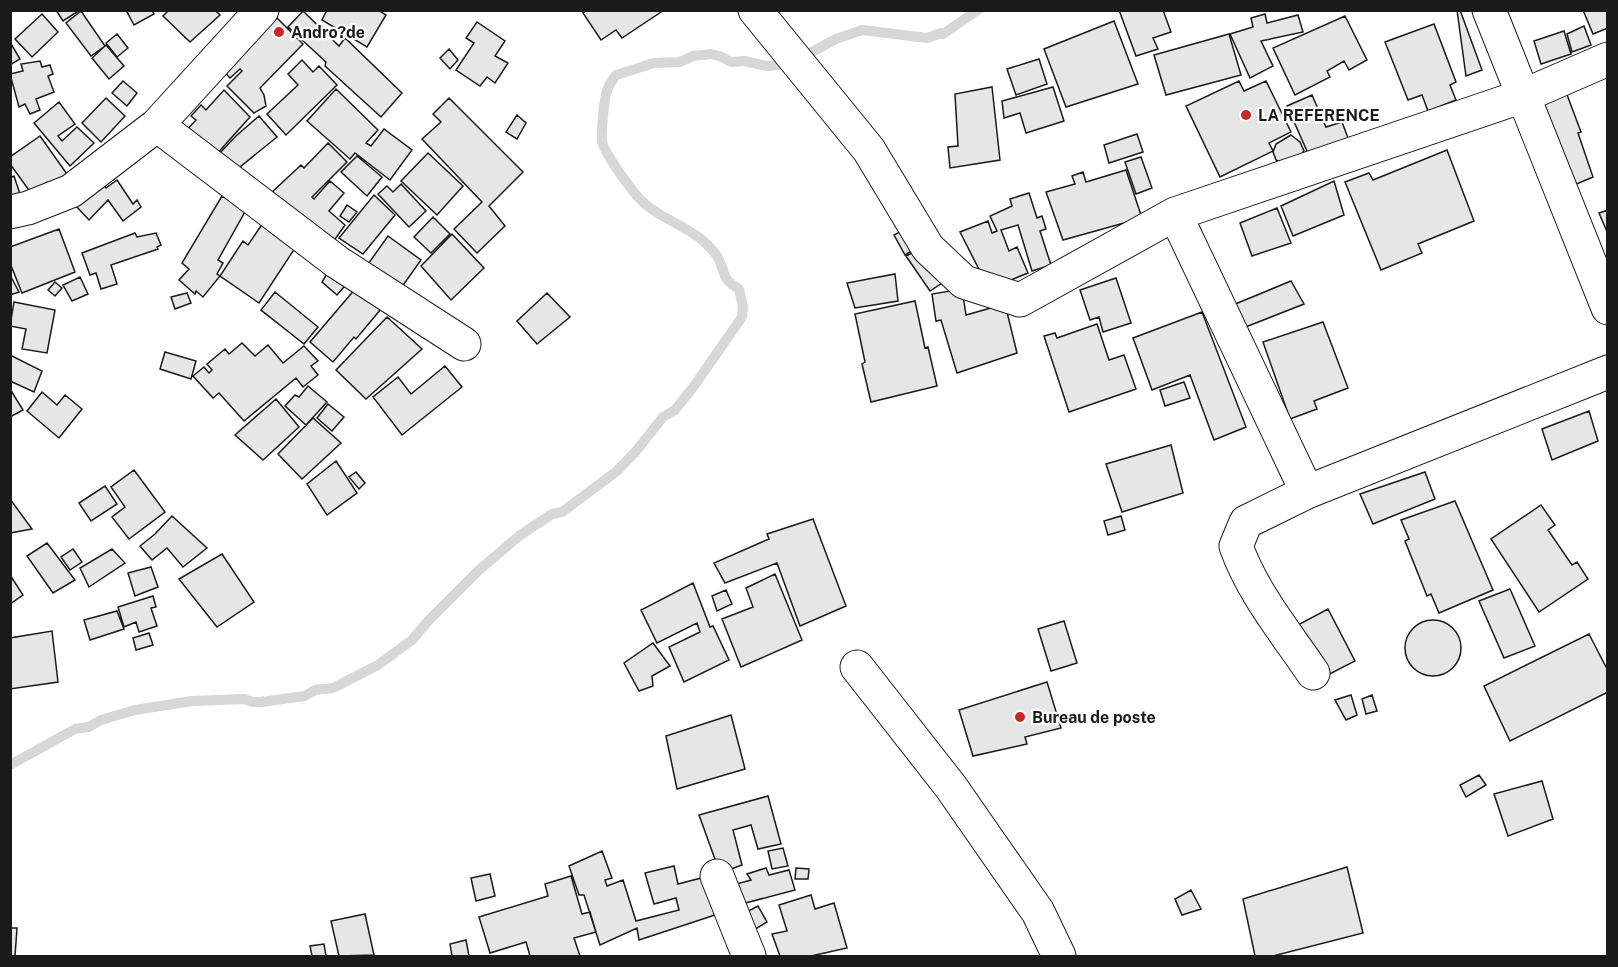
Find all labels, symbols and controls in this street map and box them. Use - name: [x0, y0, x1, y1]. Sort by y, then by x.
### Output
- place label: Andro?de: [291, 23, 365, 42]
- marker: Andro?de: [272, 25, 286, 39]
- place label: LA REFERENCE: [1258, 106, 1380, 125]
- marker: LA REFERENCE: [1239, 108, 1253, 122]
- place label: Bureau de poste: [1032, 708, 1156, 727]
- marker: Bureau de poste: [1013, 710, 1027, 724]

